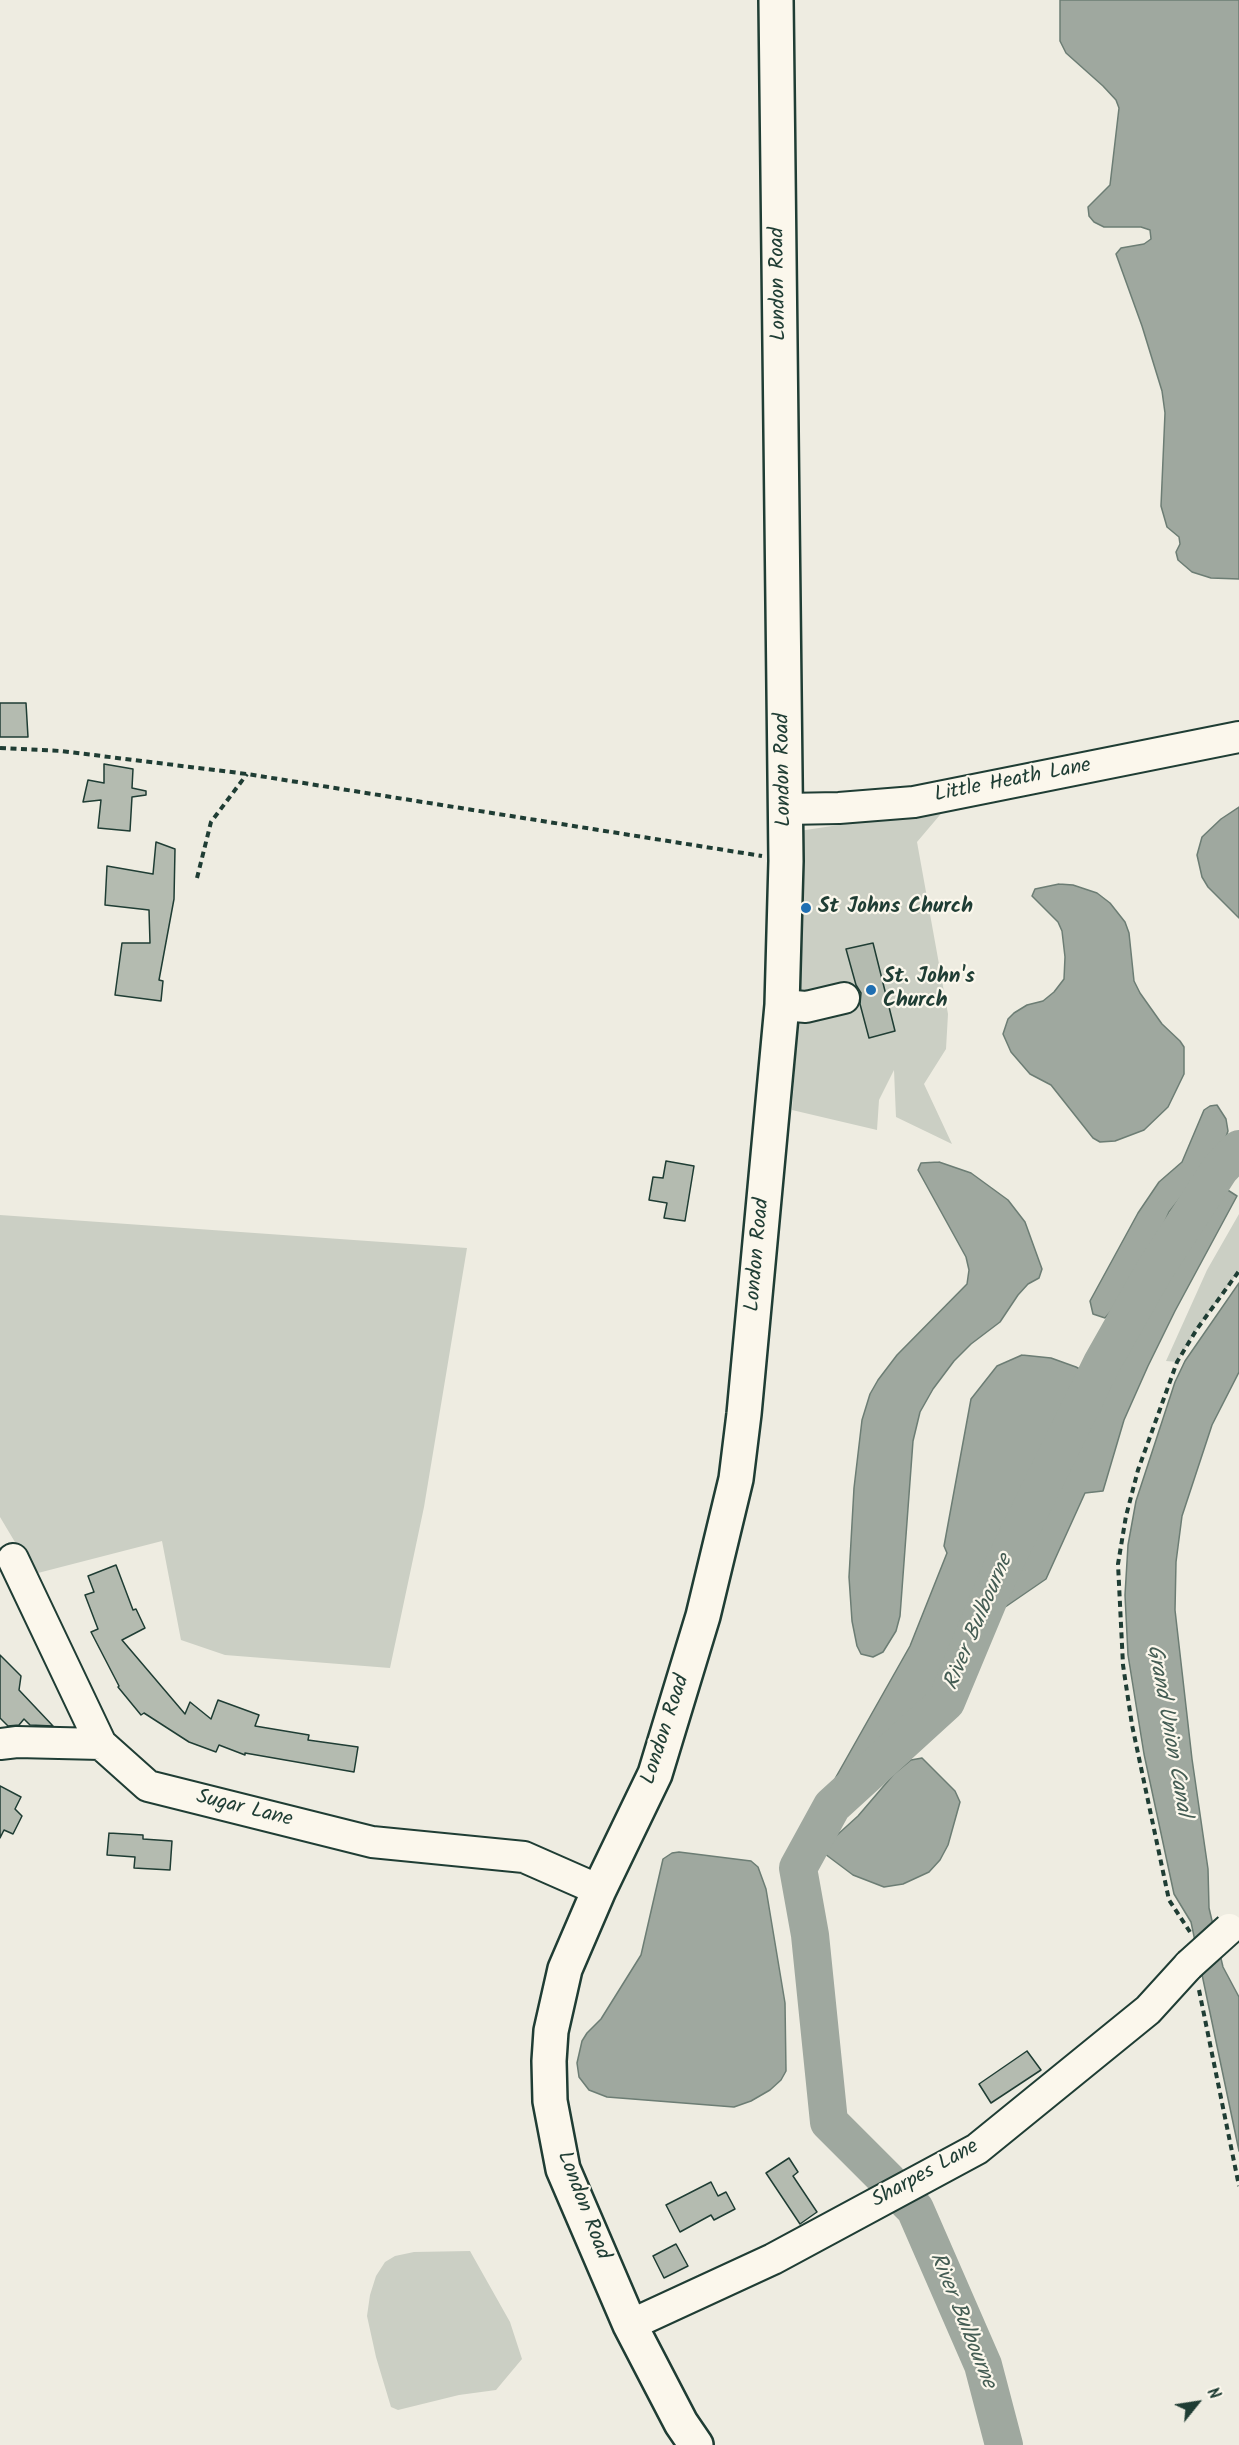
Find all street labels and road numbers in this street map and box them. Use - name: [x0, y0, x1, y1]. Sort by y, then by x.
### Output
- street label: London Road: [766, 227, 794, 341]
- street label: London Road: [771, 713, 799, 827]
- street label: Little Heath Lane: [933, 754, 1093, 810]
- street label: London Road: [741, 1197, 777, 1313]
- street label: London Road: [637, 1672, 697, 1788]
- street label: Sugar Lane: [193, 1786, 295, 1834]
- street label: Sharpes Lane: [868, 2135, 984, 2215]
- street label: London Road: [550, 2148, 614, 2264]

